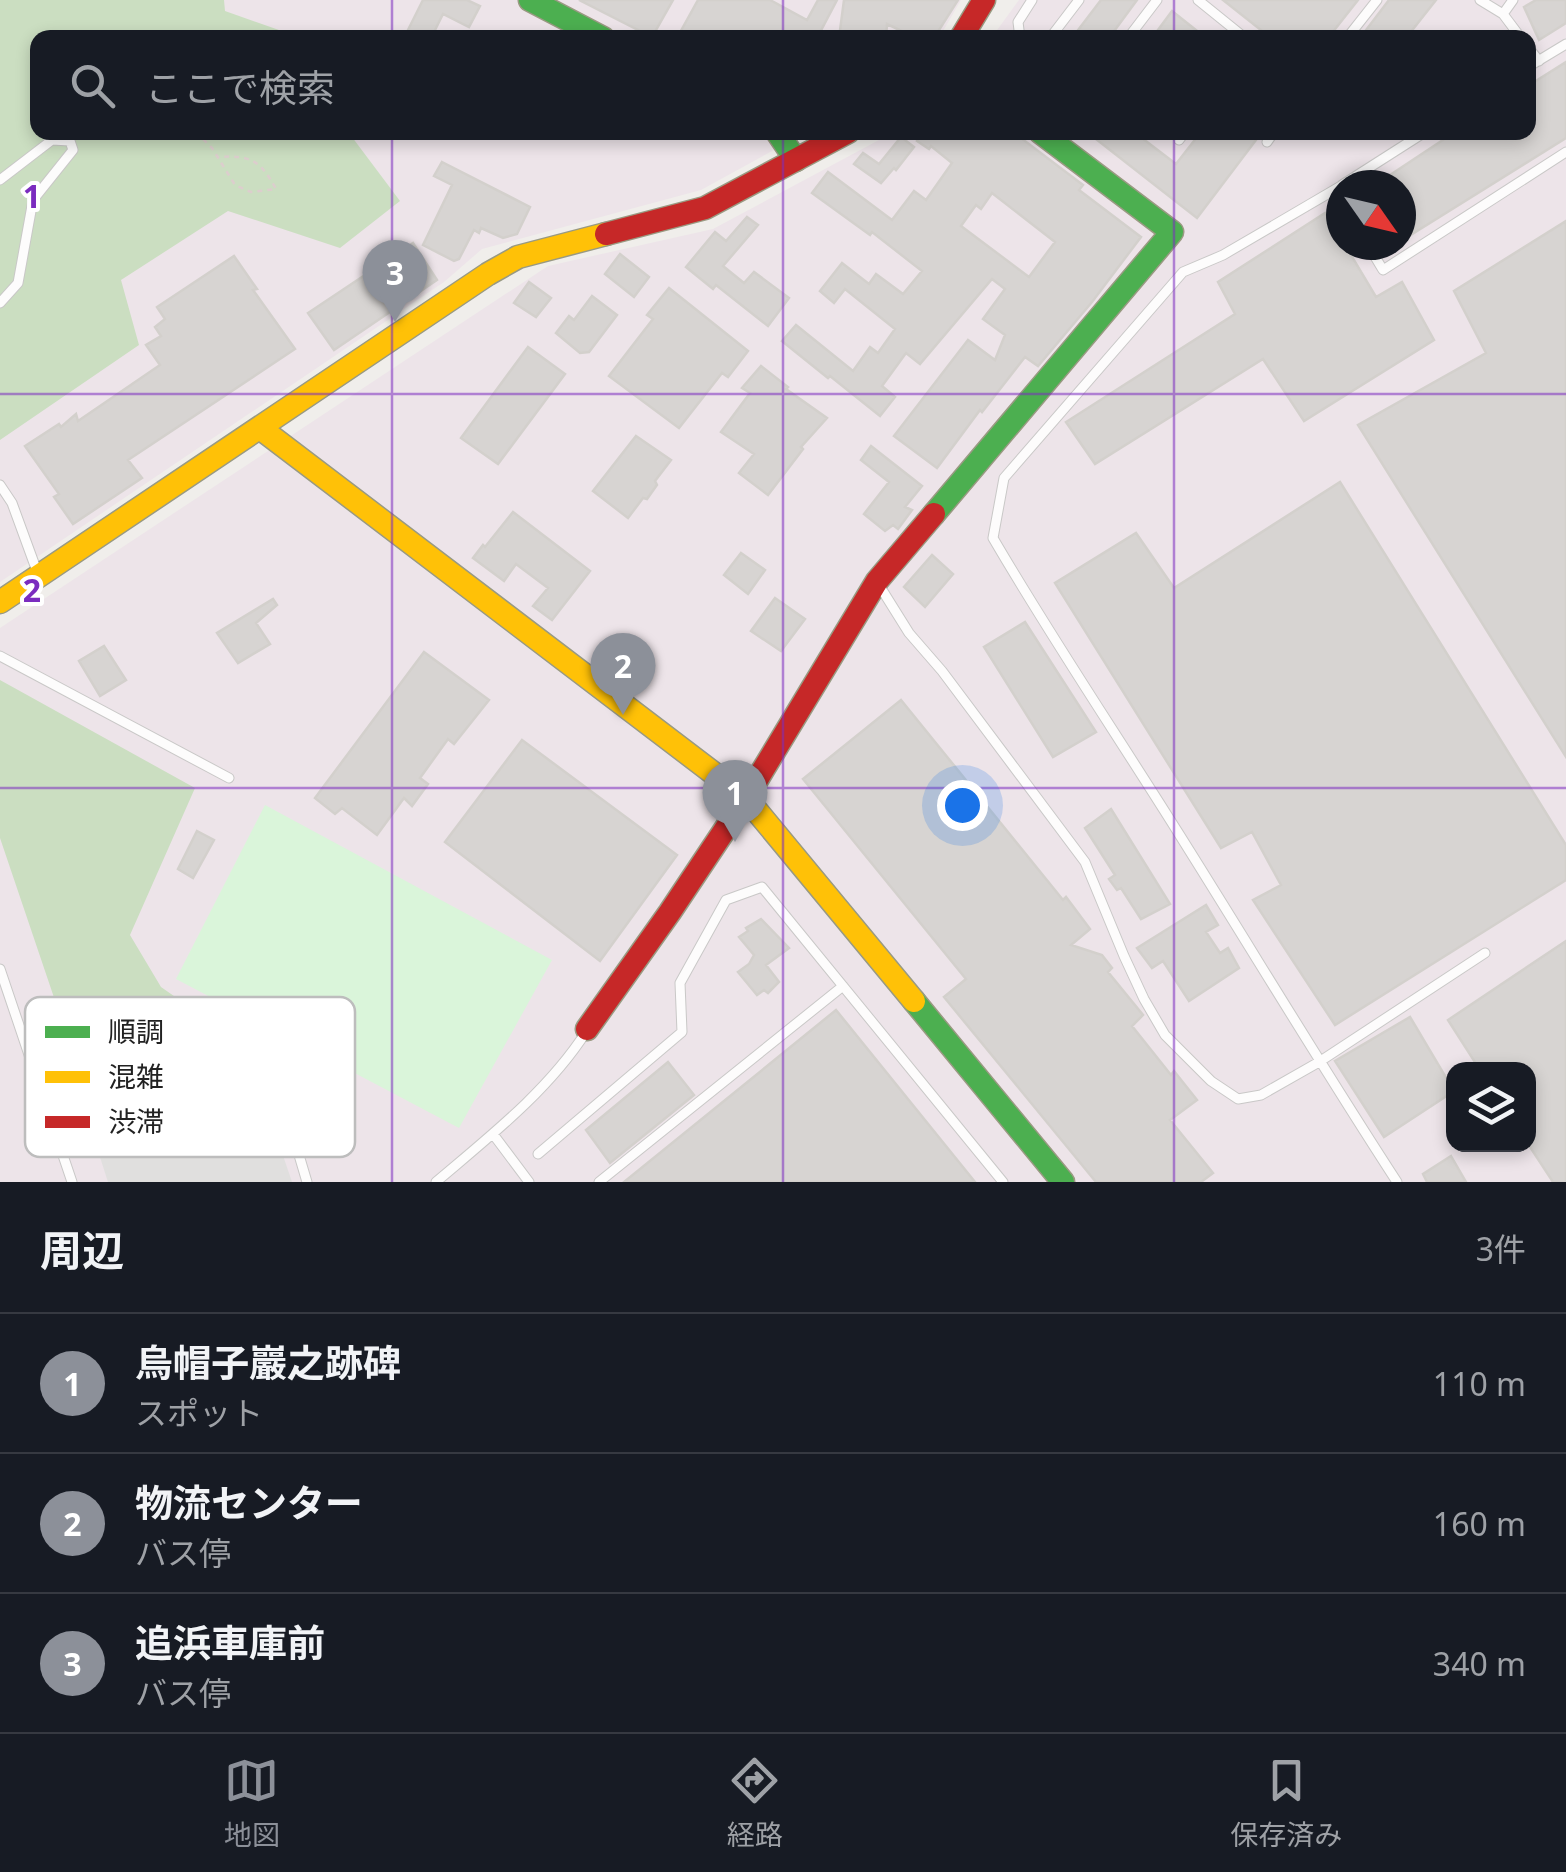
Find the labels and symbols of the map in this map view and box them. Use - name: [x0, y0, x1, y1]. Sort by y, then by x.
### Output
- north arrow: [1326, 170, 1416, 260]
- text: 1: [23, 174, 41, 217]
- pin: 3: [362, 240, 428, 322]
- text: 2: [23, 568, 41, 611]
- pin: 2: [590, 632, 656, 715]
- pin: 1: [702, 760, 768, 842]
- your location: [937, 780, 988, 831]
- legend: [25, 997, 355, 1157]
- text: 順調: [108, 1012, 164, 1050]
- text: 混雑: [108, 1057, 164, 1095]
- text: 渋滞: [108, 1102, 164, 1140]

